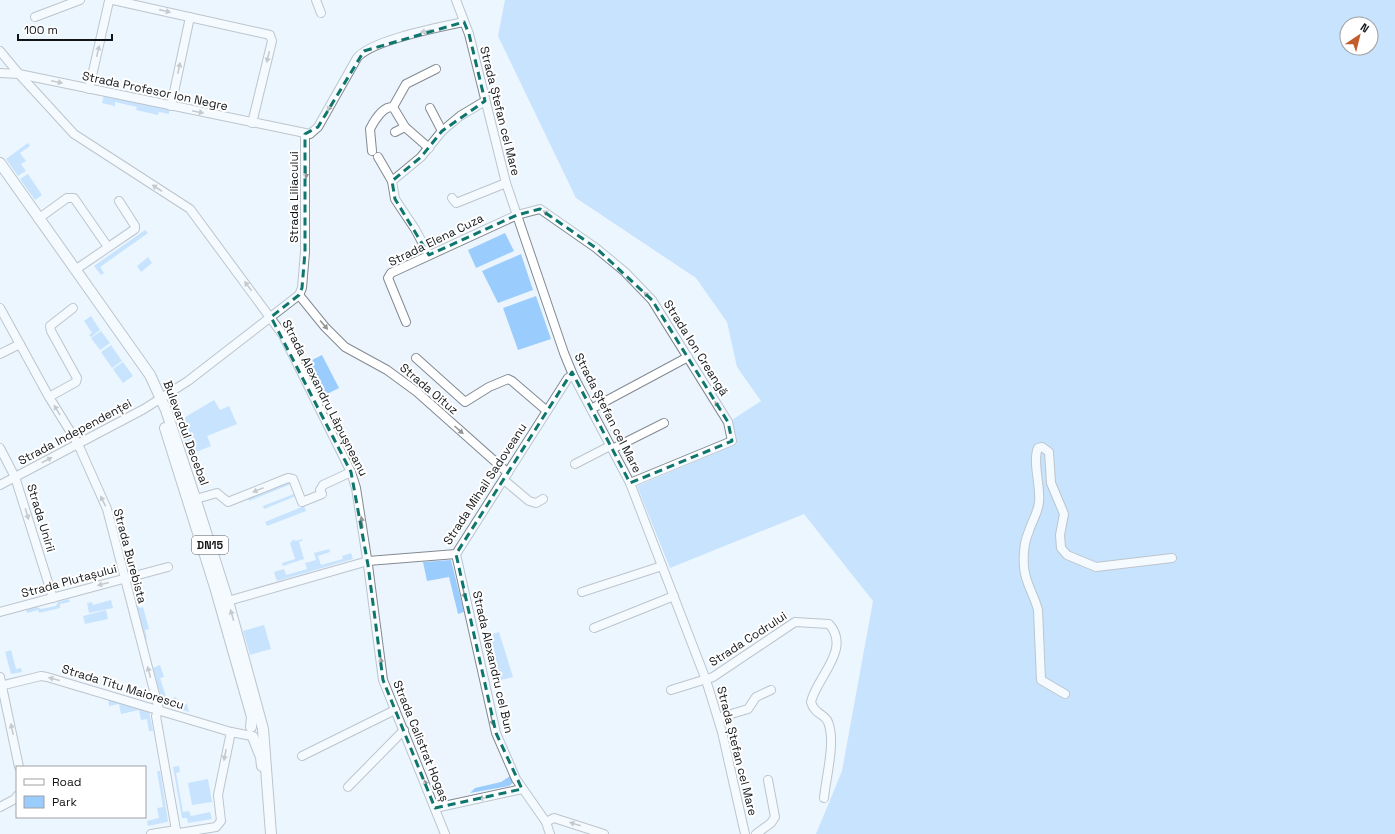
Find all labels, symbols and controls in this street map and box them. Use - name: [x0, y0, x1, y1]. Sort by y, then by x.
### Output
- one-way arrow: [159, 9, 171, 15]
- scale bar: [18, 16, 112, 42]
- north arrow: [1339, 16, 1379, 56]
- text: N: [1358, 20, 1372, 36]
- text: 100 m: [24, 22, 58, 38]
- one-way arrow: [420, 29, 432, 35]
- one-way arrow: [95, 45, 101, 57]
- street label: Strada Ștefan cel Mare: [476, 45, 524, 177]
- one-way arrow: [265, 51, 271, 63]
- one-way arrow: [176, 62, 182, 74]
- street label: Strada Profesor Ion Negre: [81, 68, 229, 114]
- one-way arrow: [51, 79, 63, 85]
- one-way arrow: [327, 100, 334, 112]
- one-way arrow: [191, 109, 204, 115]
- street label: Strada Liliacului: [286, 151, 302, 243]
- one-way arrow: [303, 167, 309, 180]
- one-way arrow: [152, 184, 162, 192]
- street label: Strada Elena Cuza: [386, 210, 486, 270]
- one-way arrow: [542, 210, 553, 218]
- one-way arrow: [244, 281, 252, 291]
- one-way arrow: [643, 291, 653, 301]
- street label: Strada Ion Creangă: [660, 297, 732, 399]
- street label: Strada Alexandru Lăpușneanu: [279, 317, 371, 479]
- one-way arrow: [319, 320, 328, 331]
- street label: Strada Ștefan cel Mare: [571, 350, 645, 476]
- street label: Strada Oituz: [396, 360, 462, 418]
- street label: Bulevardul Decebal: [160, 378, 212, 488]
- street label: Strada Independenței: [15, 395, 135, 469]
- one-way arrow: [714, 400, 721, 411]
- one-way arrow: [54, 405, 61, 416]
- street label: Strada Mihail Sadoveanu: [440, 420, 530, 548]
- one-way arrow: [453, 425, 464, 434]
- one-way arrow: [41, 457, 52, 464]
- street label: Strada Unirii: [23, 482, 59, 554]
- one-way arrow: [251, 487, 263, 493]
- one-way arrow: [100, 495, 106, 506]
- street label: Strada Burebista: [110, 507, 150, 605]
- one-way arrow: [24, 508, 30, 520]
- one-way arrow: [359, 516, 365, 528]
- road number: DN15: [192, 536, 228, 554]
- street label: Strada Plutașului: [19, 561, 119, 601]
- one-way arrow: [97, 581, 109, 587]
- one-way arrow: [462, 586, 468, 599]
- street label: Strada Alexandru cel Bun: [469, 589, 517, 735]
- street label: Strada Codrului: [706, 608, 790, 670]
- one-way arrow: [229, 609, 235, 621]
- one-way arrow: [378, 657, 384, 669]
- street label: Strada Titu Maiorescu: [60, 661, 186, 713]
- one-way arrow: [145, 666, 151, 678]
- one-way arrow: [48, 676, 60, 682]
- street label: Strada Calistrat Hogaș: [389, 678, 453, 804]
- street label: Strada Ștefan cel Mare: [713, 685, 761, 817]
- one-way arrow: [490, 713, 496, 726]
- one-way arrow: [8, 723, 14, 735]
- one-way arrow: [222, 749, 228, 761]
- legend: [16, 766, 146, 818]
- text: Road: [52, 774, 81, 790]
- one-way arrow: [422, 778, 428, 790]
- text: Park: [52, 794, 77, 810]
- one-way arrow: [478, 796, 491, 802]
- one-way arrow: [569, 821, 581, 827]

